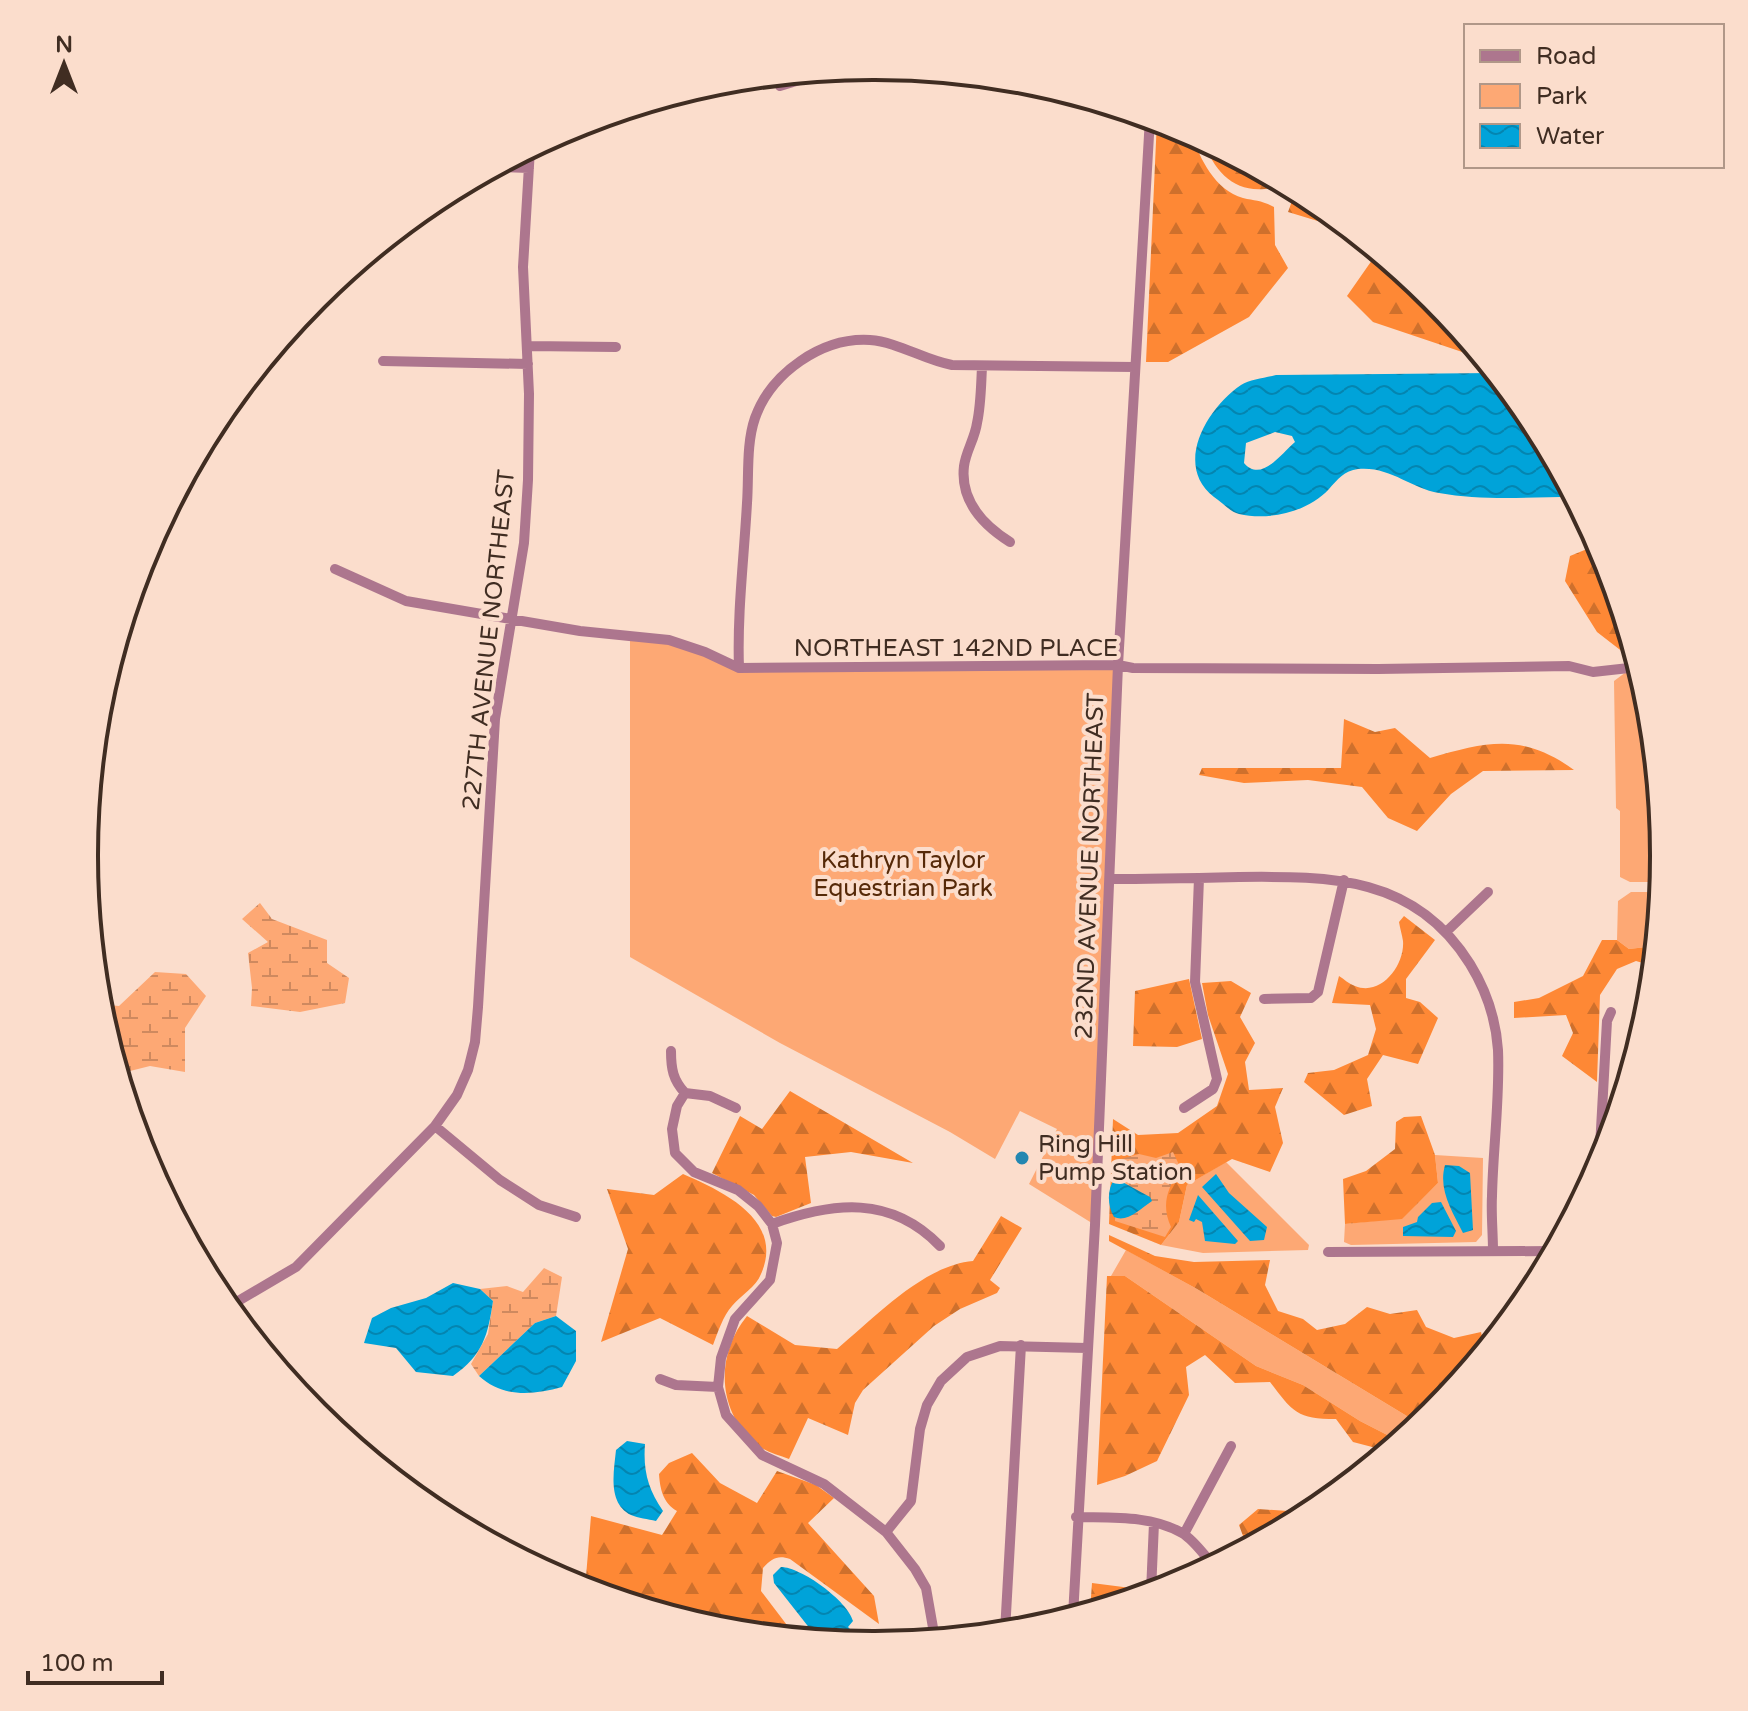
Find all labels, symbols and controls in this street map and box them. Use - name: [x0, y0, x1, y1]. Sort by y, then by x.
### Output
- north arrow: [24, 24, 104, 104]
- legend: [1464, 24, 1724, 168]
- text: N: [55, 32, 73, 58]
- text: Road: [1536, 42, 1596, 71]
- text: Park: [1536, 82, 1587, 111]
- text: Water: [1536, 122, 1605, 151]
- street label: 227TH AVENUE NORTHEAST: [457, 468, 521, 812]
- street label: NORTHEAST 142ND PLACE: [794, 634, 1118, 663]
- street label: 232ND AVENUE NORTHEAST: [1069, 692, 1111, 1040]
- park label: Kathryn Taylor Equestrian Park: [813, 846, 993, 903]
- place label: Ring Hill Pump Station: [1038, 1130, 1193, 1187]
- marker: Ring Hill Pump Station: [1013, 1149, 1031, 1167]
- scale bar: [28, 1635, 162, 1685]
- text: 100 m: [40, 1649, 114, 1678]

